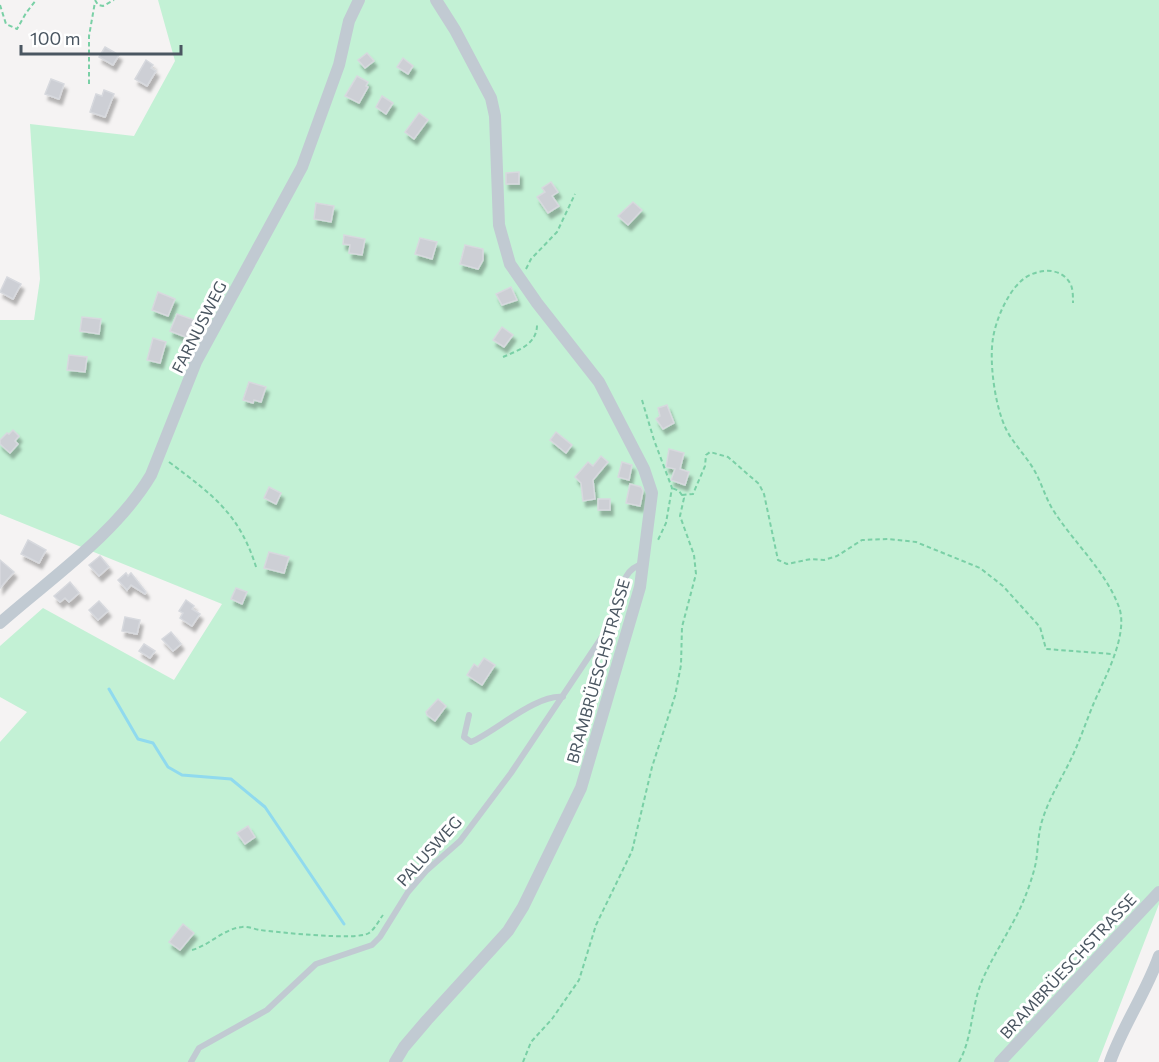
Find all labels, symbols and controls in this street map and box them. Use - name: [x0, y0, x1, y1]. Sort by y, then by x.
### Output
- scale bar: [21, 18, 182, 56]
- text: 100 m: [30, 27, 80, 49]
- street label: FARNUSWEG: [167, 278, 230, 376]
- street label: BRAMBRÜESCHSTRASSE: [562, 576, 633, 765]
- street label: PALUSWEG: [392, 812, 465, 890]
- street label: BRAMBRÜESCHSTRASSE: [996, 889, 1140, 1042]

